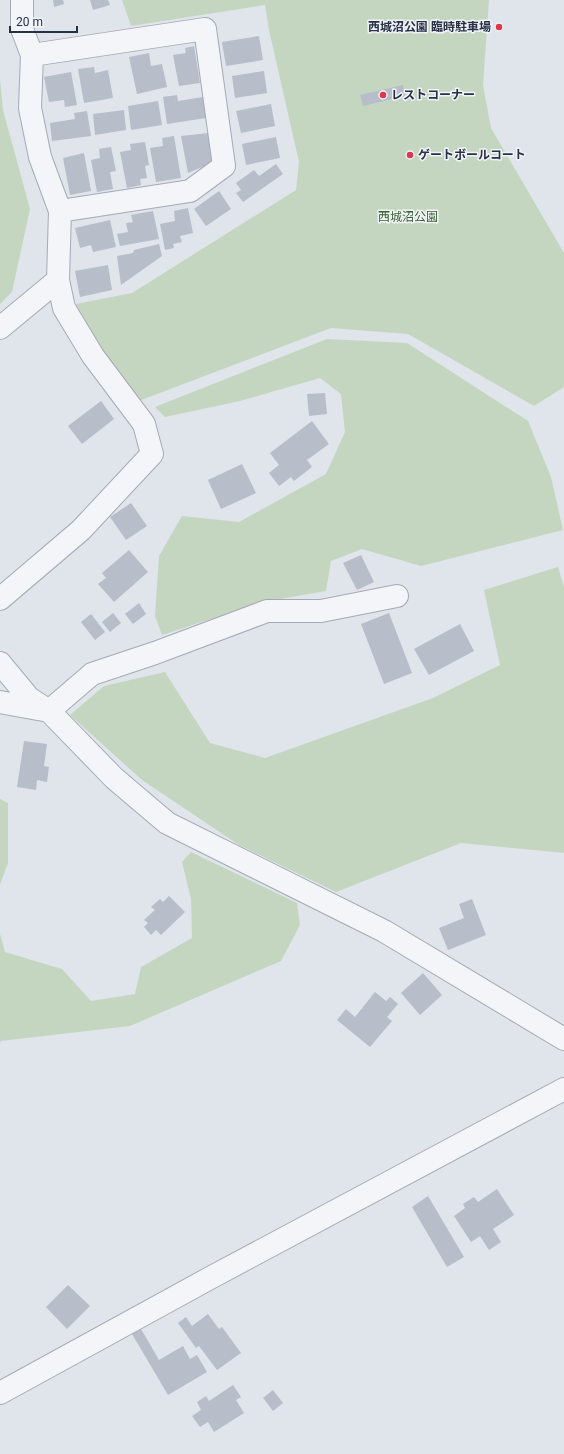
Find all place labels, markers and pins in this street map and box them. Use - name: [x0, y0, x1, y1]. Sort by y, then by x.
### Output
- place label: 西城沼公園 臨時駐車場: [368, 20, 491, 34]
- marker: 西城沼公園 臨時駐車場: [494, 22, 504, 32]
- place label: レストコーナー: [391, 88, 475, 102]
- marker: レストコーナー: [378, 90, 388, 100]
- place label: ゲートボールコート: [418, 148, 526, 162]
- marker: ゲートボールコート: [405, 150, 415, 160]

